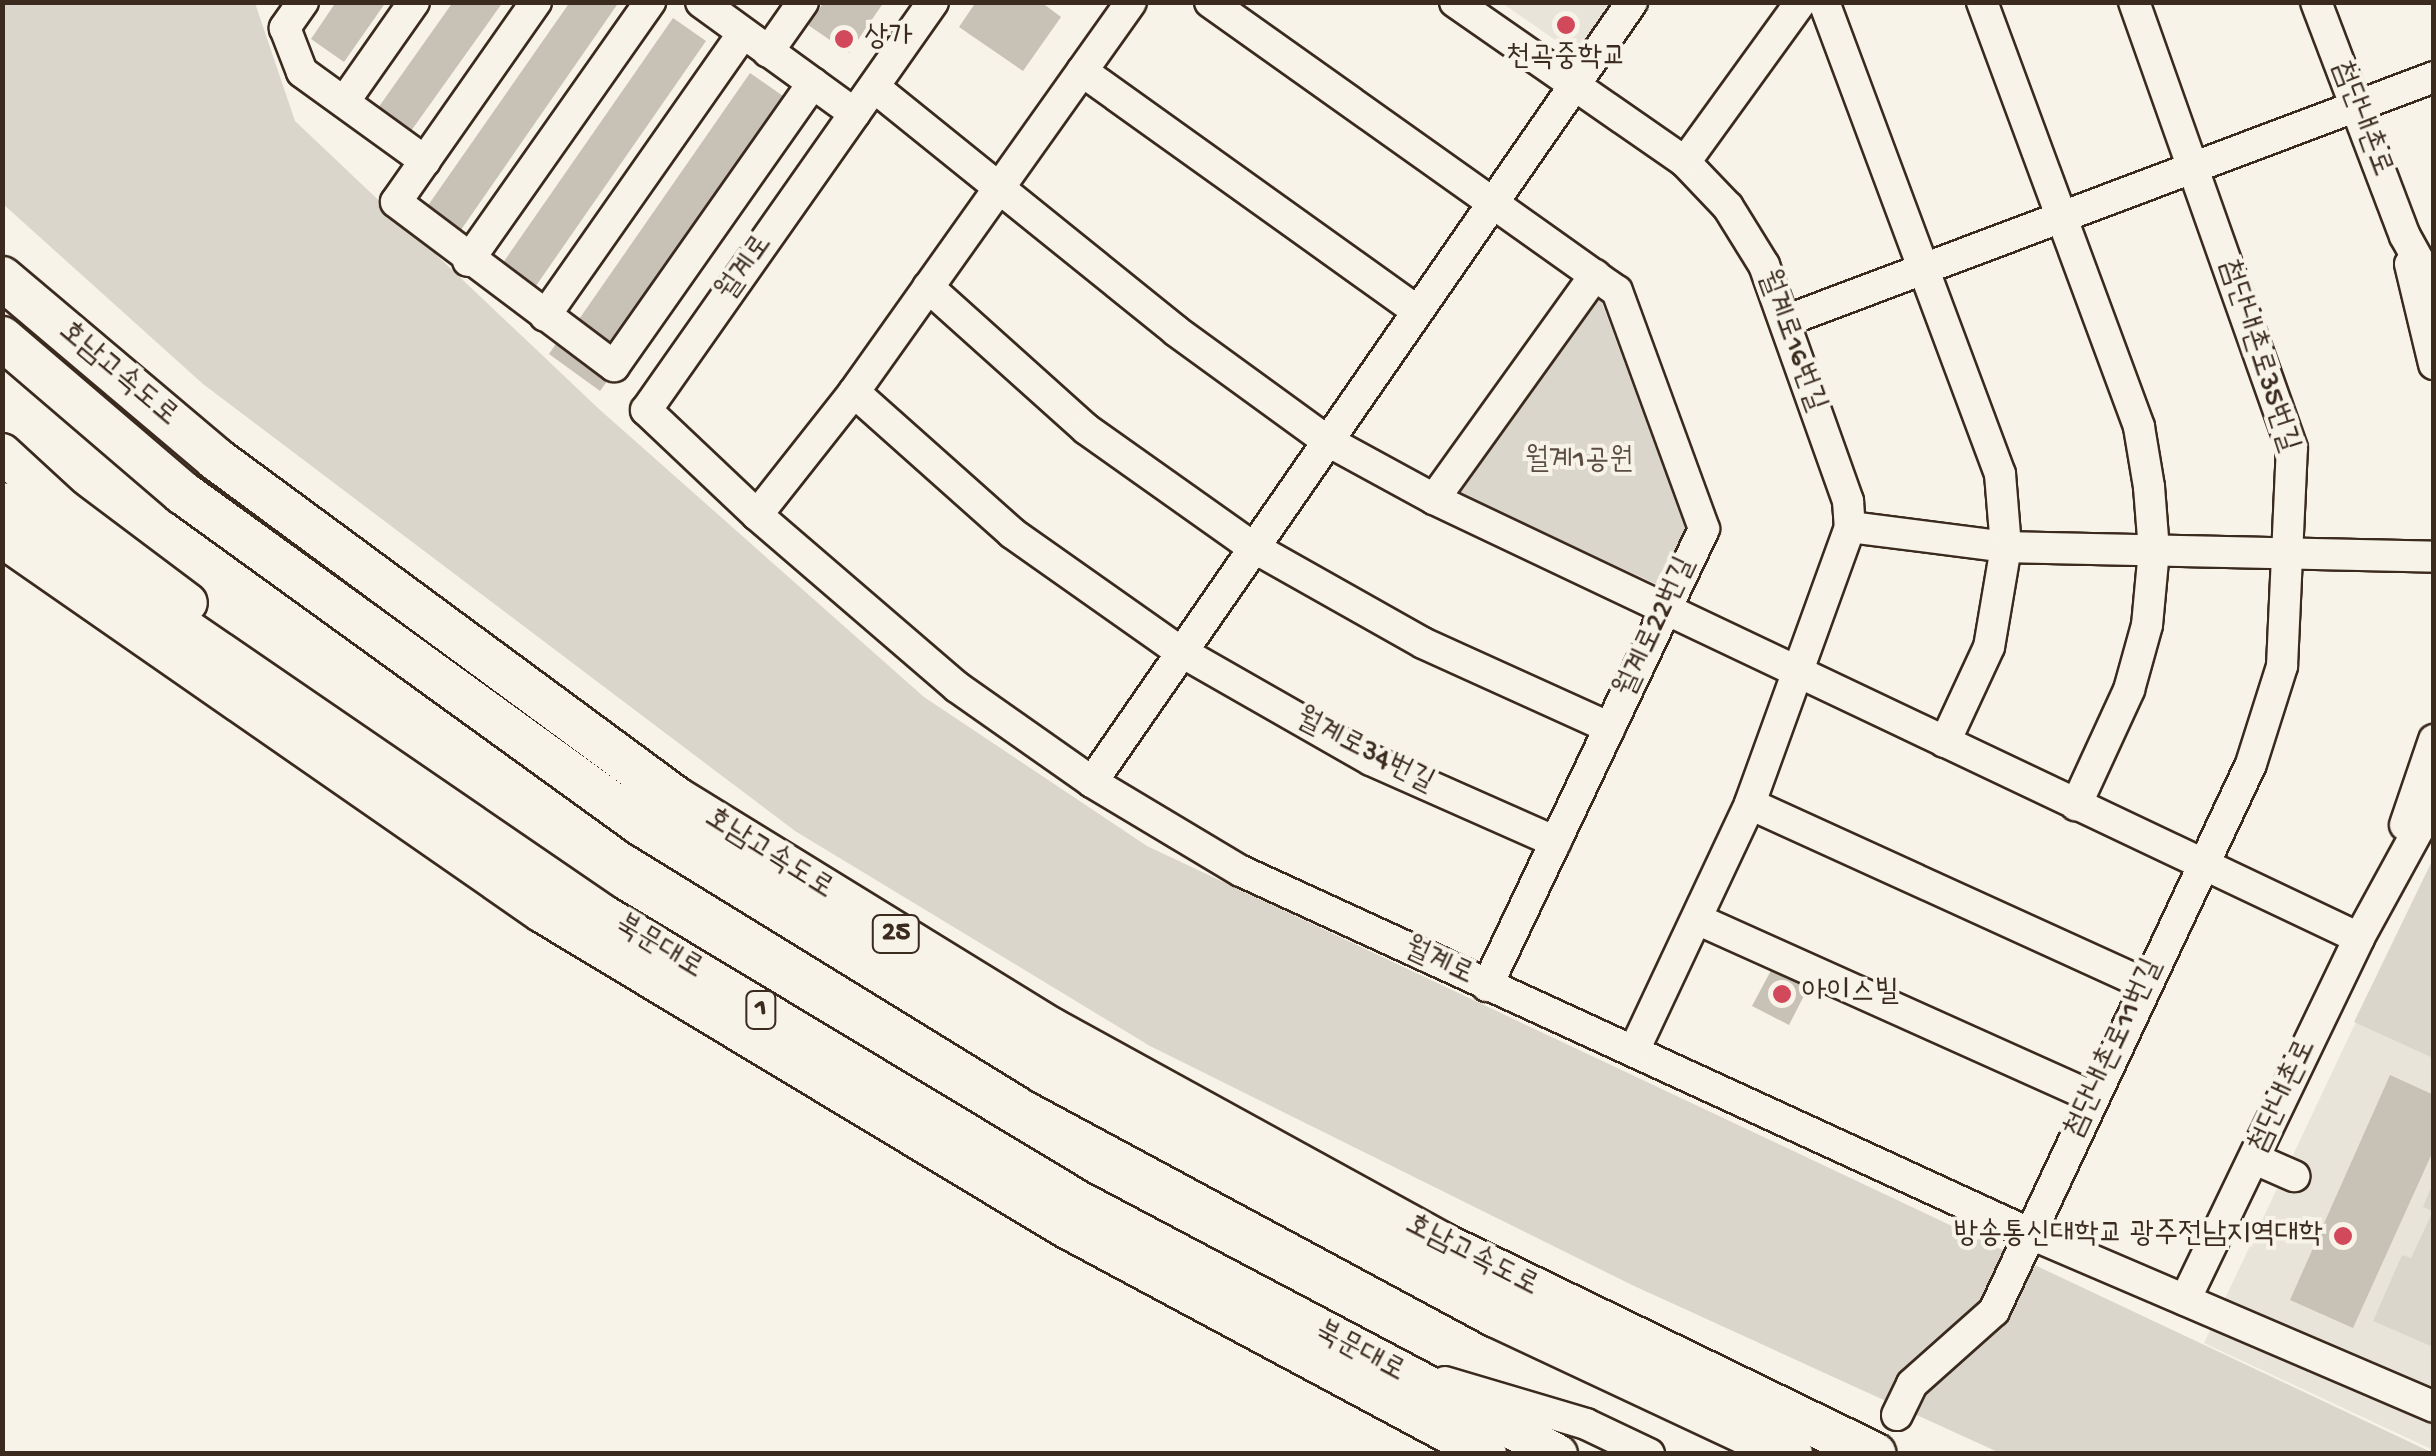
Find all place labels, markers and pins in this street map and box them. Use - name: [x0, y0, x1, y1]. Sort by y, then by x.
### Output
- marker: 천곡중학교: [1555, 14, 1577, 36]
- place label: 상가: [864, 21, 912, 57]
- marker: 상가: [833, 28, 855, 50]
- place label: 천곡중학교: [1506, 41, 1626, 77]
- place label: 아이스빌: [1802, 976, 1899, 1012]
- marker: 아이스빌: [1771, 983, 1793, 1005]
- place label: 방송통신대학교 광주전남지역대학: [1954, 1218, 2323, 1254]
- marker: 방송통신대학교 광주전남지역대학: [2332, 1225, 2354, 1247]

